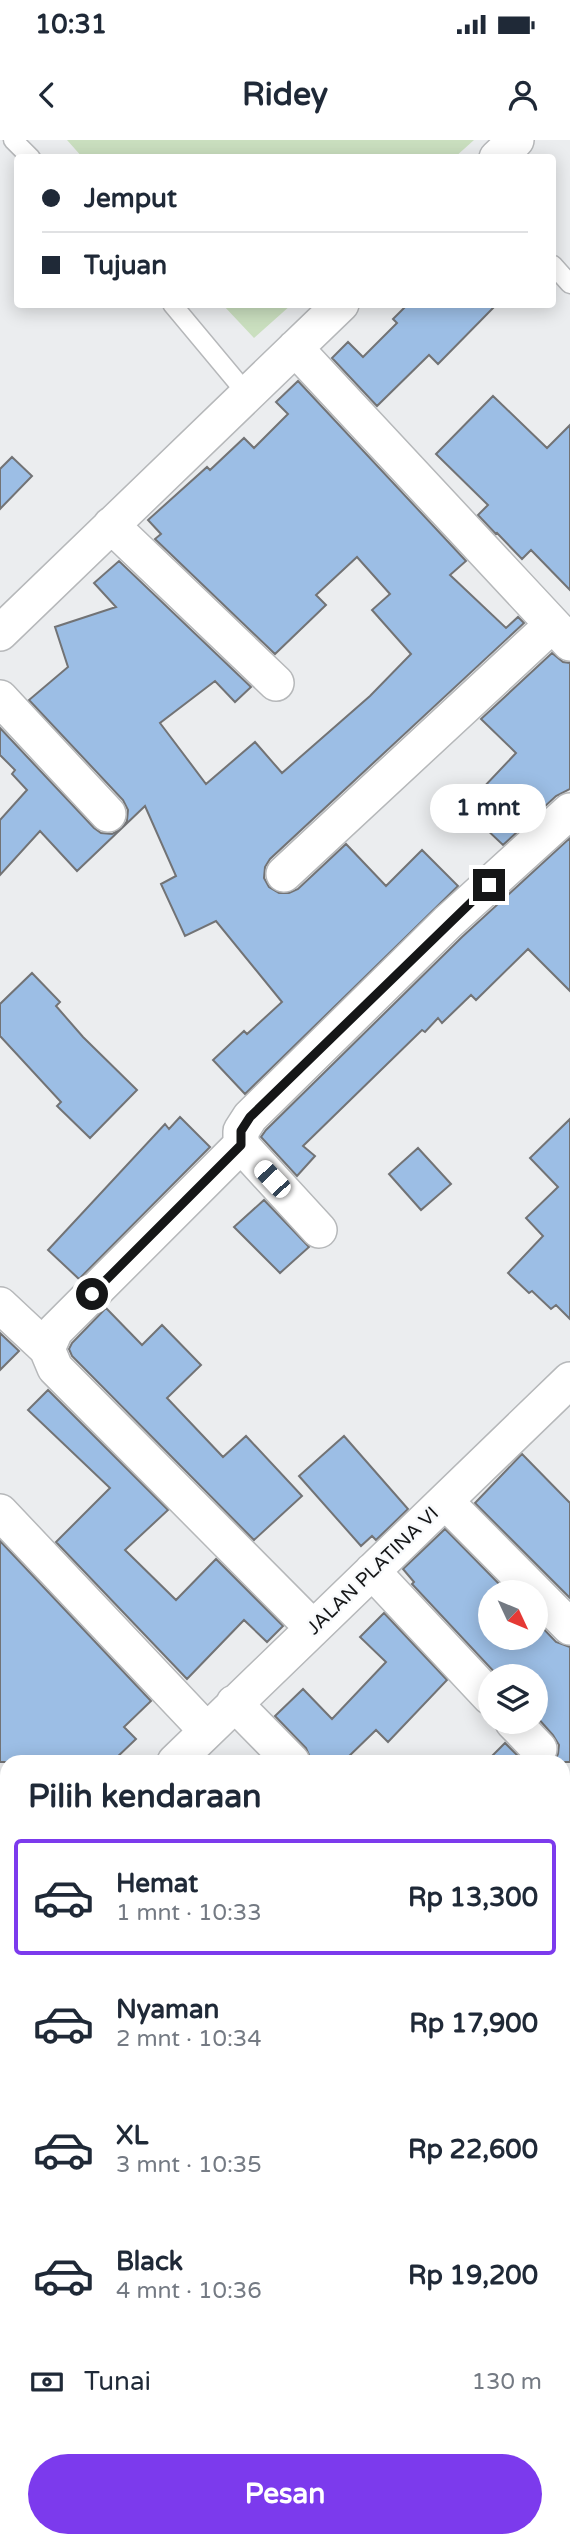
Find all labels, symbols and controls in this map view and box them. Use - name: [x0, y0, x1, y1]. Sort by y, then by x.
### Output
- text: 10:31: [35, 9, 107, 40]
- icon: back: [28, 76, 66, 114]
- text: Ridey: [242, 76, 328, 114]
- icon: person: [504, 76, 542, 114]
- text: Jemput: [84, 183, 177, 214]
- text: Tujuan: [84, 250, 167, 281]
- callout: 1 mnt: [431, 784, 547, 832]
- text: 1 mnt: [456, 794, 520, 822]
- route end: [473, 869, 505, 901]
- car: [250, 1156, 295, 1202]
- route start: [76, 1278, 108, 1310]
- street label: JALAN PLATINA VI: [302, 1502, 443, 1639]
- north arrow: [478, 1580, 548, 1650]
- map controls: [478, 1580, 548, 1734]
- button: layers: [478, 1664, 548, 1734]
- text: Pilih kendaraan: [28, 1778, 262, 1816]
- icon: car: [32, 1866, 95, 1929]
- text: Hemat: [116, 1868, 198, 1899]
- text: Rp 13,300: [408, 1882, 538, 1913]
- text: 1 mnt · 10:33: [116, 1899, 262, 1927]
- icon: car: [32, 1992, 95, 2055]
- text: Nyaman: [116, 1994, 219, 2025]
- text: Rp 17,900: [409, 2008, 538, 2039]
- text: 2 mnt · 10:34: [116, 2025, 262, 2053]
- icon: car: [32, 2118, 95, 2181]
- text: XL: [116, 2120, 148, 2151]
- text: Rp 22,600: [408, 2134, 538, 2165]
- text: 3 mnt · 10:35: [116, 2151, 262, 2179]
- icon: car: [32, 2244, 95, 2307]
- text: Black: [116, 2246, 183, 2277]
- text: Rp 19,200: [408, 2260, 538, 2291]
- text: 4 mnt · 10:36: [116, 2277, 262, 2305]
- icon: cash: [28, 2363, 66, 2401]
- text: Tunai: [84, 2366, 151, 2397]
- text: 130 m: [472, 2368, 542, 2396]
- button: Pesan: [28, 2454, 542, 2534]

